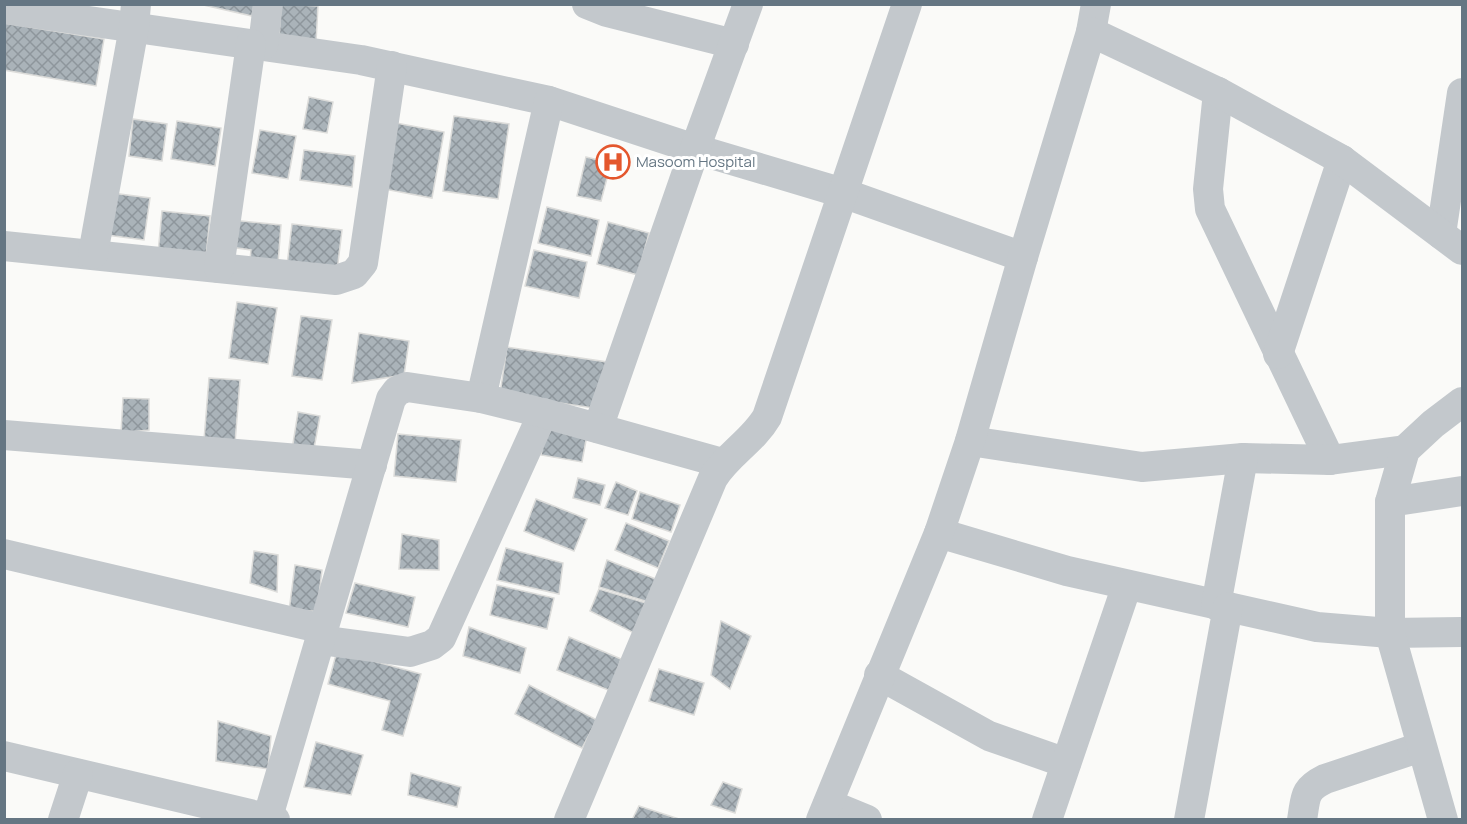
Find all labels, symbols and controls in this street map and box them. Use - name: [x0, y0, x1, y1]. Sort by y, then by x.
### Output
- hospital icon: Masoom Hospital: [595, 144, 631, 180]
- place label: Masoom Hospital: [636, 151, 755, 172]

